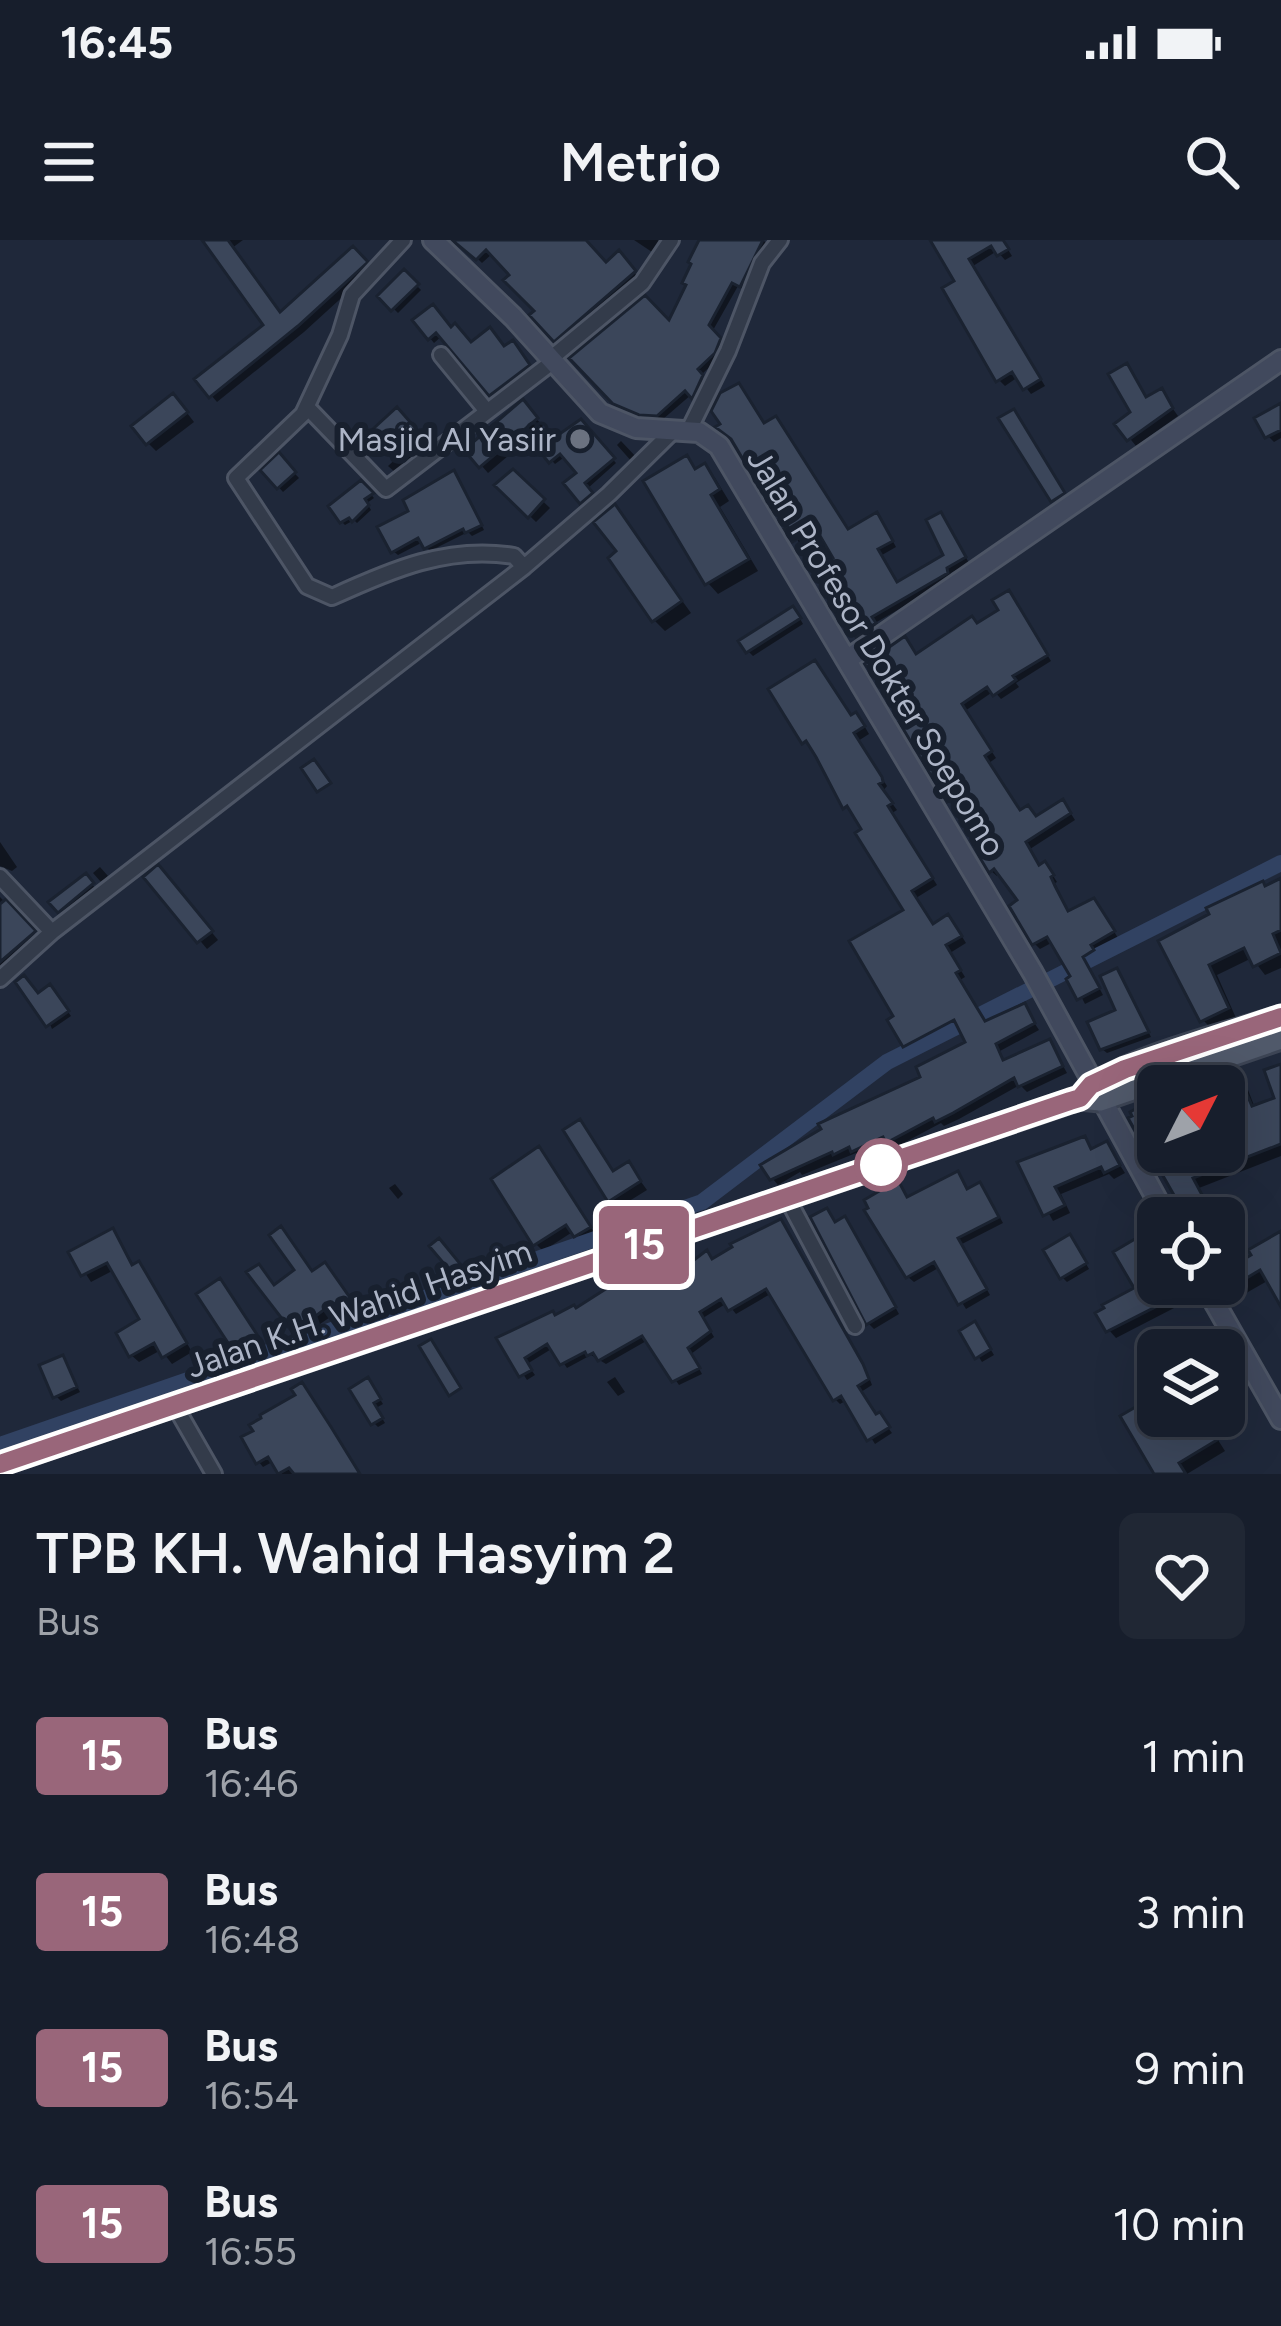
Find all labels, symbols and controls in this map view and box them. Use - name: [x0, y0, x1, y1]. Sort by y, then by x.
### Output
- text: 16:45: [60, 15, 173, 69]
- icon: menu: [36, 129, 102, 195]
- icon: search: [1179, 129, 1245, 195]
- text: Metrio: [560, 130, 721, 195]
- place label: Masjid Al Yasiir: [337, 420, 556, 459]
- marker: Masjid Al Yasiir: [567, 426, 593, 452]
- street label: Jalan Profesor Dokter Soepomo: [739, 441, 1014, 863]
- north arrow: [1137, 1065, 1245, 1173]
- map controls: [1137, 1065, 1245, 1437]
- unlabelled marker: [856, 1140, 906, 1190]
- button: locate: [1137, 1197, 1245, 1305]
- line badge: 15: [590, 1206, 698, 1284]
- text: 15: [623, 1219, 665, 1270]
- street label: Jalan K.H. Wahid Hasyim: [182, 1231, 537, 1386]
- button: layers: [1137, 1329, 1245, 1437]
- button: heart: [1119, 1513, 1245, 1639]
- text: TPB KH. Wahid Hasyim 2: [36, 1519, 675, 1587]
- text: Bus: [36, 1598, 100, 1645]
- text: Bus: [204, 1706, 278, 1760]
- text: 1 min: [1141, 1729, 1245, 1783]
- text: 15: [81, 1730, 123, 1781]
- text: 16:46: [204, 1760, 298, 1807]
- text: Bus: [204, 1862, 278, 1916]
- text: 3 min: [1136, 1885, 1245, 1939]
- text: 15: [81, 1886, 123, 1937]
- text: 16:48: [204, 1916, 300, 1963]
- text: Bus: [204, 2018, 278, 2072]
- text: 9 min: [1135, 2041, 1245, 2095]
- text: 15: [81, 2042, 123, 2093]
- text: 16:54: [204, 2072, 299, 2119]
- text: Bus: [204, 2174, 278, 2228]
- text: 10 min: [1113, 2197, 1245, 2251]
- text: 15: [81, 2198, 123, 2249]
- text: 16:55: [204, 2228, 297, 2275]

